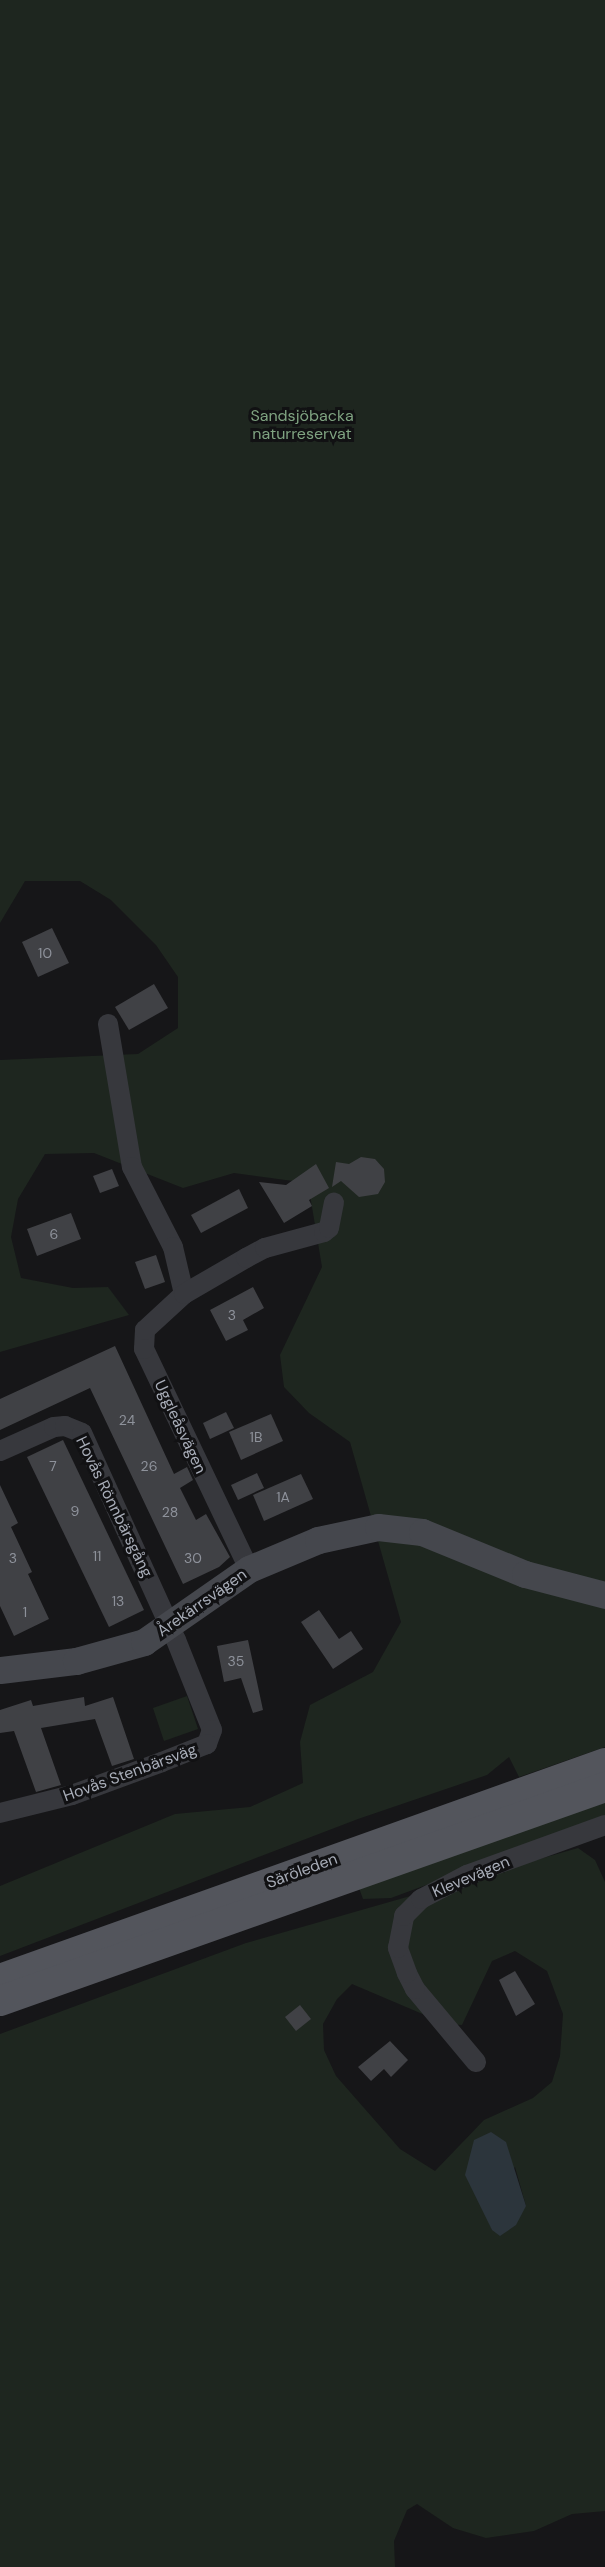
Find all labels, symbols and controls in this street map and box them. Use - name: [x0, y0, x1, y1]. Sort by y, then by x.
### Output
- park label: Sandsjöbacka naturreservat: [250, 406, 354, 444]
- house number: 10: [38, 945, 52, 961]
- house number: 6: [50, 1226, 58, 1242]
- house number: 3: [228, 1307, 236, 1323]
- street label: Uggleåsvägen: [150, 1377, 210, 1477]
- house number: 24: [119, 1412, 135, 1428]
- house number: 1B: [250, 1429, 262, 1445]
- street label: Hovås Rönnbärsgång: [72, 1433, 156, 1581]
- house number: 7: [49, 1458, 57, 1474]
- house number: 26: [141, 1458, 157, 1474]
- house number: 1A: [276, 1489, 290, 1505]
- house number: 9: [71, 1503, 79, 1519]
- house number: 28: [162, 1504, 178, 1520]
- house number: 11: [93, 1548, 101, 1564]
- house number: 3: [9, 1550, 17, 1566]
- house number: 30: [184, 1550, 202, 1566]
- street label: Årekärrsvägen: [153, 1565, 251, 1641]
- house number: 13: [112, 1593, 124, 1609]
- house number: 1: [23, 1604, 27, 1620]
- house number: 35: [228, 1653, 244, 1669]
- street label: Hovås Stenbärsväg: [61, 1740, 199, 1806]
- street label: Säröleden: [264, 1849, 340, 1893]
- street label: Klevevägen: [429, 1852, 513, 1902]

